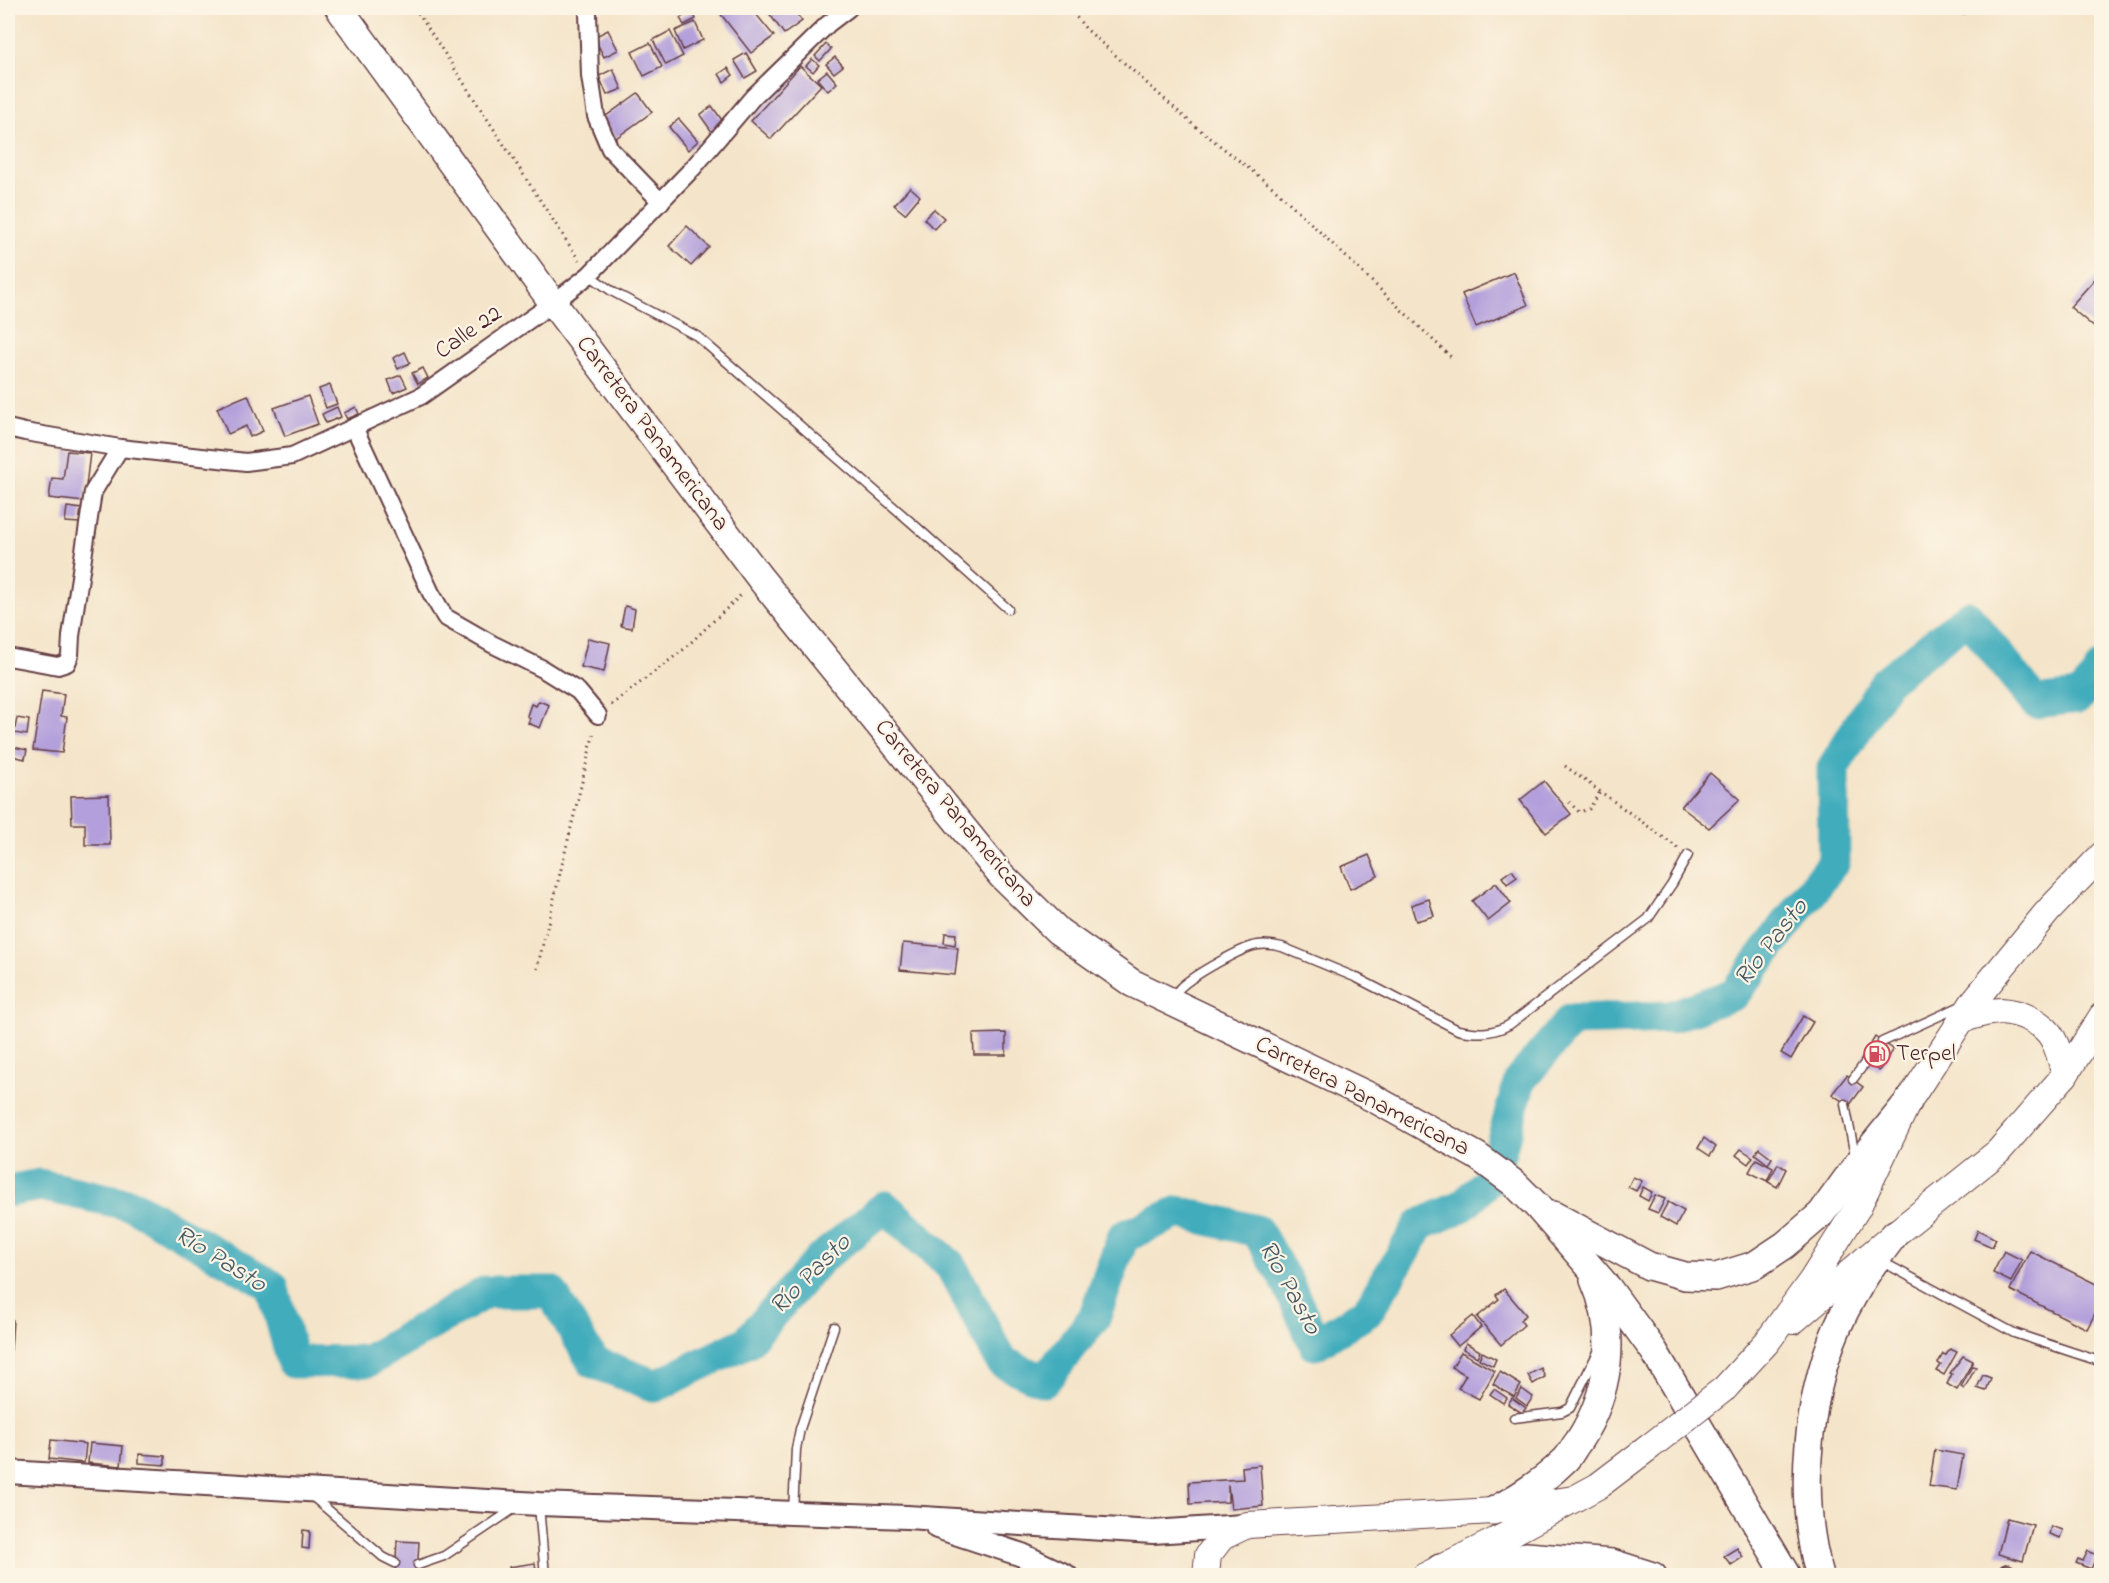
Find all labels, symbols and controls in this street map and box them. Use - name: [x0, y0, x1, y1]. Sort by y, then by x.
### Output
- street label: Calle 22: [428, 297, 510, 369]
- street label: Carretera Panamericana: [567, 329, 737, 539]
- street label: Carretera Panamericana: [866, 712, 1044, 916]
- water label: Río Pasto: [1726, 890, 1819, 995]
- street label: Carretera Panamericana: [1249, 1028, 1475, 1166]
- place label: Terpel: [1896, 1037, 1956, 1072]
- fuel station icon: Terpel: [1862, 1039, 1892, 1069]
- water label: Río Pasto: [167, 1217, 275, 1304]
- water label: Río Pasto: [761, 1224, 862, 1325]
- water label: Río Pasto: [1248, 1234, 1331, 1343]

